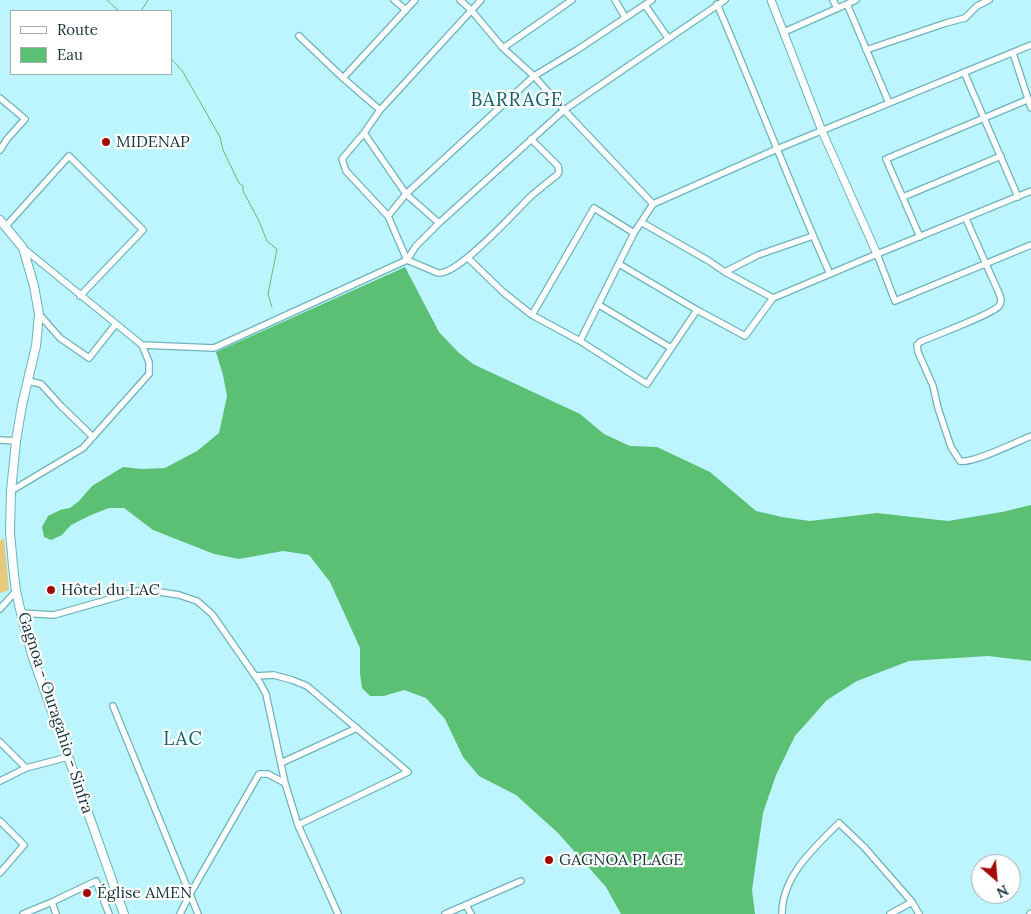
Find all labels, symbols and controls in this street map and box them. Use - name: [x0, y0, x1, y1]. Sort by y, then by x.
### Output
- legend: [10, 10, 172, 75]
- text: Route: [57, 20, 98, 39]
- text: Eau: [57, 45, 83, 64]
- district label: BARRAGE: [470, 90, 564, 112]
- place label: MIDENAP: [116, 132, 190, 152]
- marker: MIDENAP: [100, 136, 112, 148]
- place label: Hôtel du LAC: [61, 580, 160, 600]
- marker: Hôtel du LAC: [45, 584, 57, 596]
- street label: Gagnoa - Ouragahio - Sinfra: [13, 610, 97, 816]
- district label: LAC: [163, 729, 203, 751]
- place label: GAGNOA PLAGE: [559, 850, 683, 870]
- marker: GAGNOA PLAGE: [543, 854, 555, 866]
- north arrow: [971, 854, 1021, 904]
- text: N: [993, 881, 1011, 902]
- place label: Église AMEN: [97, 883, 192, 903]
- marker: Église AMEN: [81, 887, 93, 899]

